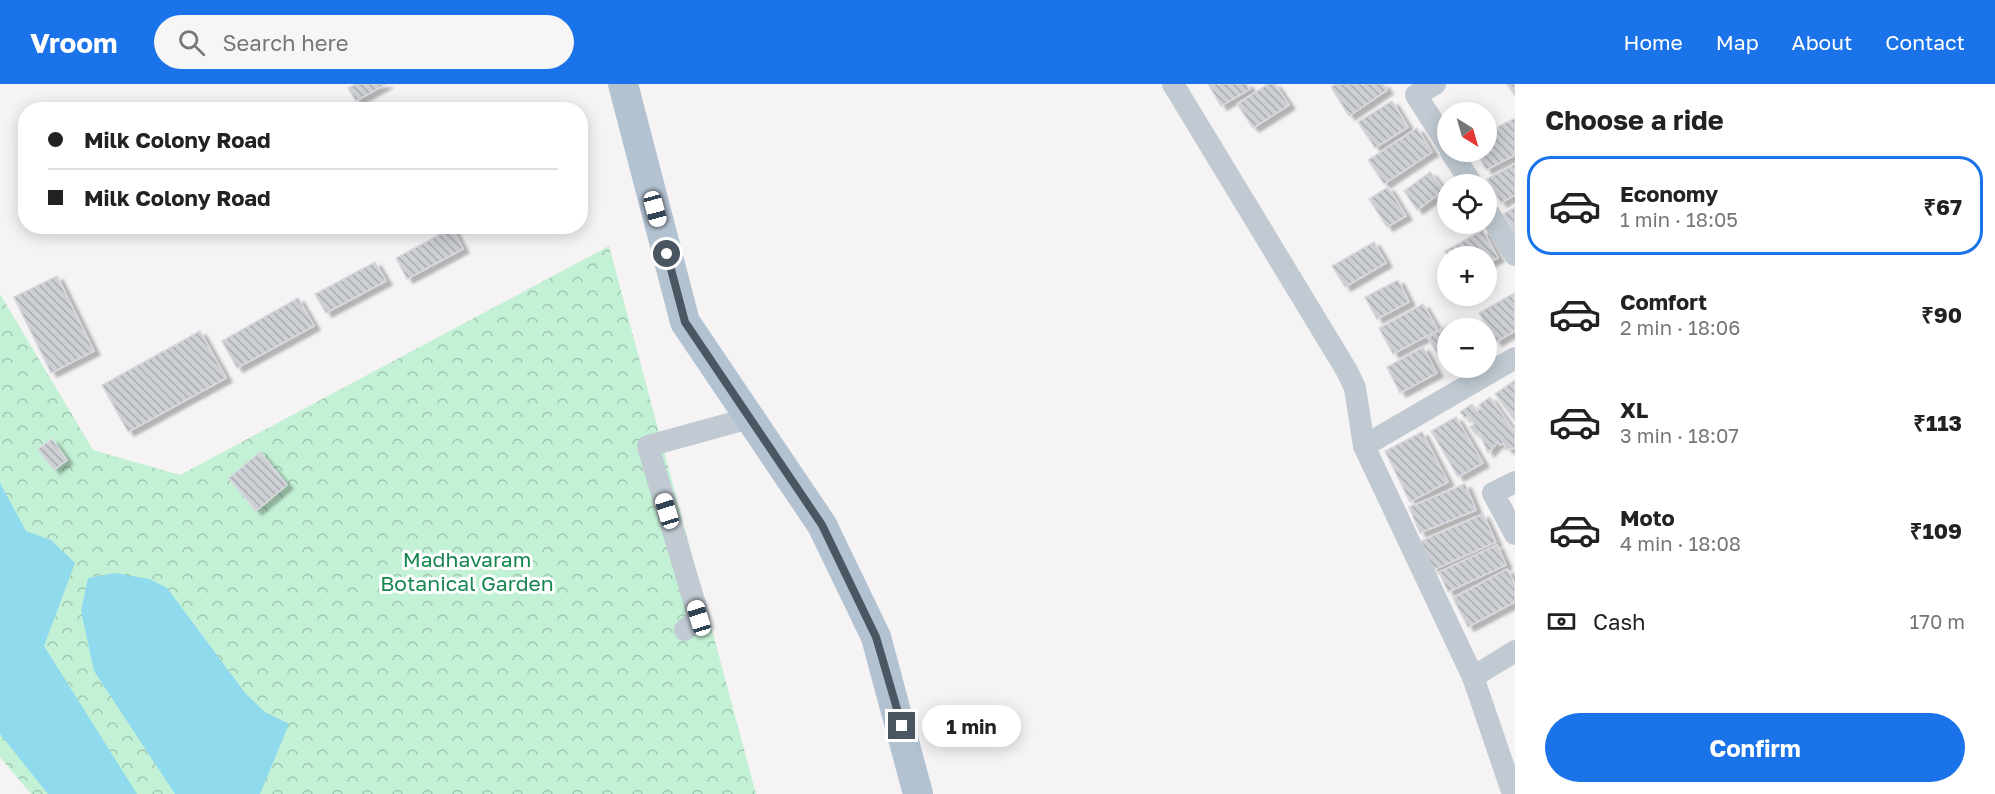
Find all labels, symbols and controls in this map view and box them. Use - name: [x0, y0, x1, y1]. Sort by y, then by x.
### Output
- search box: [154, 15, 574, 69]
- text: Vroom: [30, 26, 118, 59]
- icon: search: [175, 26, 208, 59]
- text: Search here: [223, 29, 349, 56]
- text: Home: [1623, 29, 1683, 55]
- text: Map: [1716, 29, 1759, 55]
- text: About: [1792, 29, 1852, 55]
- text: Contact: [1885, 29, 1965, 55]
- north arrow: [1437, 102, 1497, 162]
- map controls: [1437, 102, 1497, 378]
- text: Choose a ride: [1545, 104, 1724, 136]
- text: Milk Colony Road: [84, 126, 271, 153]
- button: locate: [1437, 174, 1497, 234]
- icon: car: [1548, 179, 1602, 233]
- text: Economy: [1620, 180, 1718, 207]
- text: Milk Colony Road: [84, 184, 271, 211]
- car: [642, 189, 668, 229]
- text: ₹67: [1923, 193, 1962, 220]
- text: 1 min · 18:05: [1620, 207, 1738, 231]
- route start: [653, 240, 680, 267]
- button: +: [1437, 246, 1497, 306]
- icon: car: [1548, 287, 1602, 341]
- text: Comfort: [1620, 288, 1707, 315]
- text: ₹90: [1921, 301, 1962, 328]
- text: 2 min · 18:06: [1620, 315, 1740, 339]
- button: −: [1437, 318, 1497, 378]
- icon: car: [1548, 395, 1602, 449]
- text: XL: [1620, 396, 1648, 423]
- text: ₹113: [1913, 409, 1962, 436]
- text: 3 min · 18:07: [1620, 423, 1739, 447]
- car: [653, 491, 681, 531]
- icon: car: [1548, 503, 1602, 557]
- text: Moto: [1620, 504, 1675, 531]
- text: ₹109: [1910, 517, 1962, 544]
- text: 4 min · 18:08: [1620, 531, 1741, 555]
- park label: Madhavaram Botanical Garden: [380, 546, 554, 596]
- car: [685, 598, 713, 638]
- icon: cash: [1545, 605, 1578, 638]
- text: Cash: [1593, 608, 1646, 635]
- text: 170 m: [1910, 609, 1965, 633]
- callout: 1 min: [923, 705, 1022, 747]
- route end: [888, 712, 915, 739]
- button: Confirm: [1545, 713, 1965, 782]
- text: 1 min: [946, 714, 997, 738]

